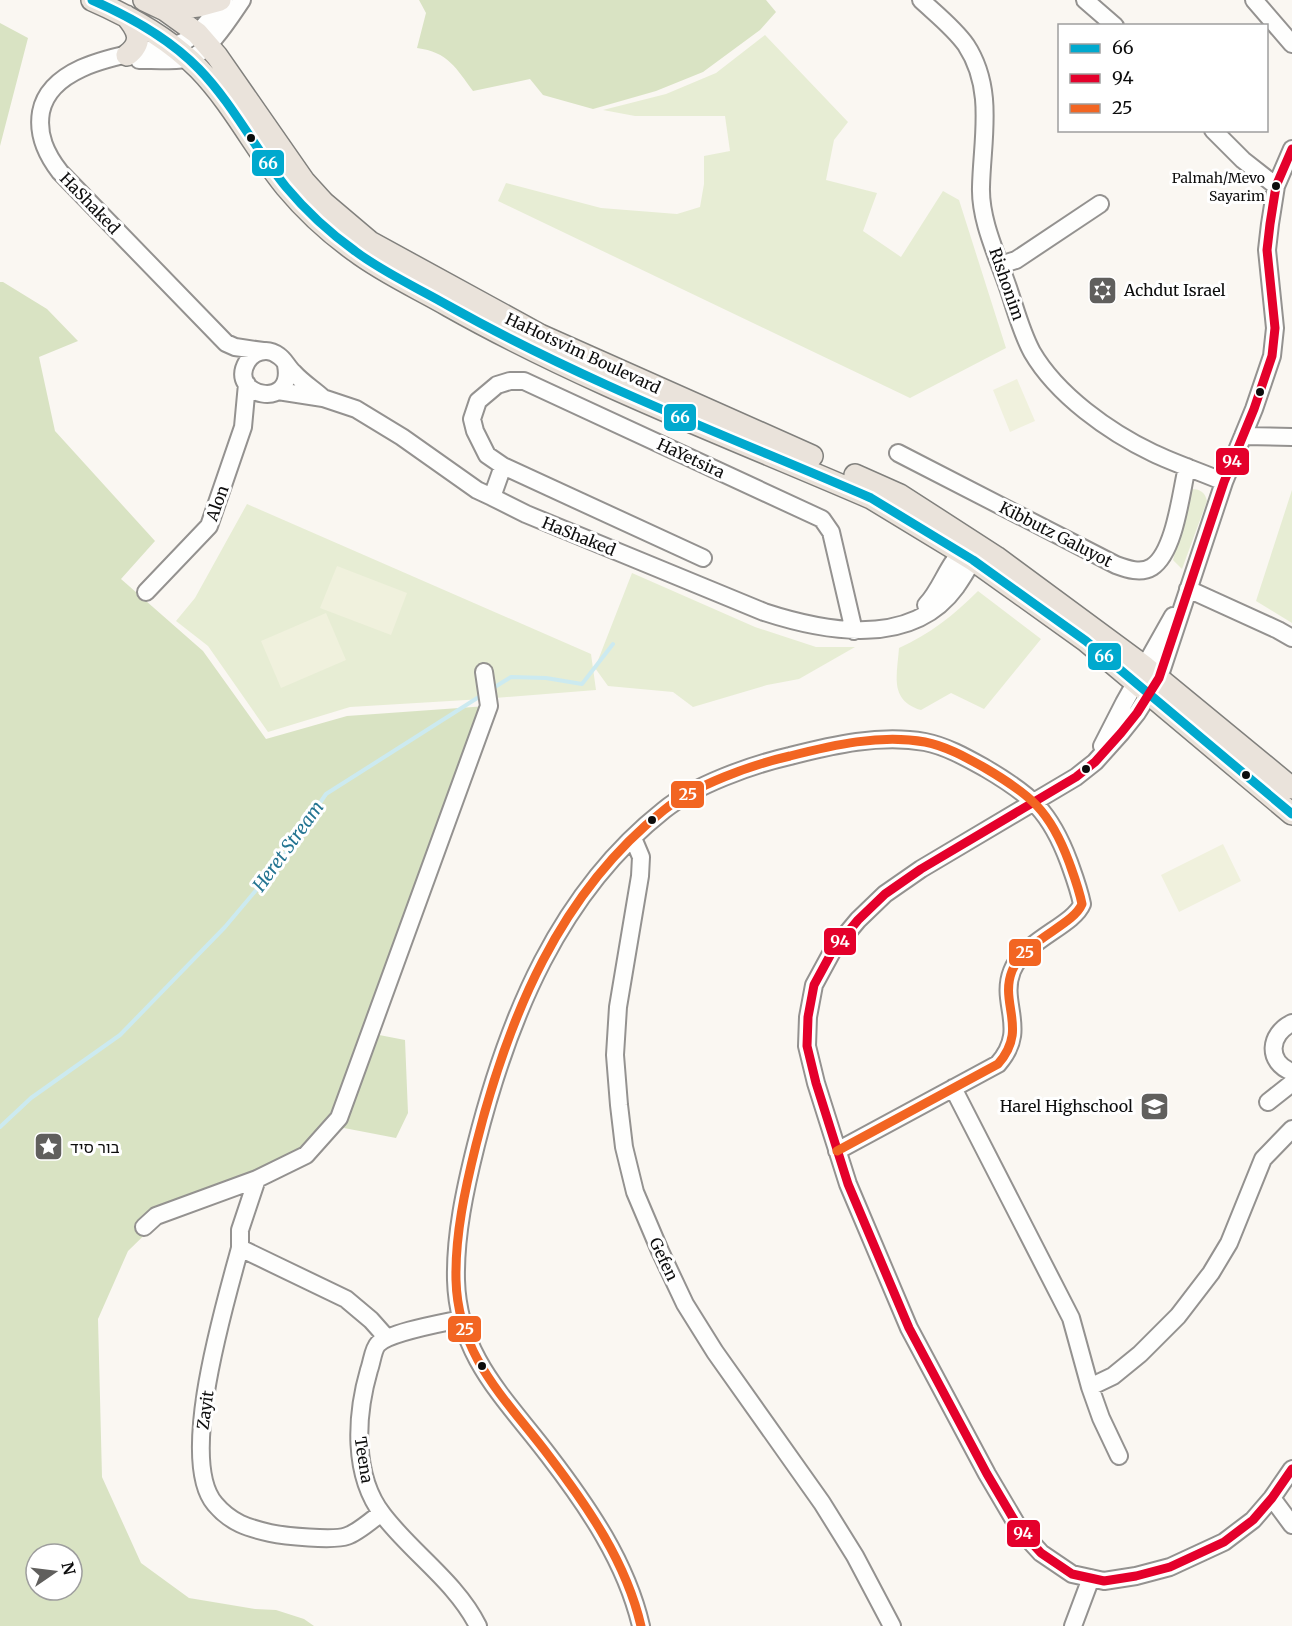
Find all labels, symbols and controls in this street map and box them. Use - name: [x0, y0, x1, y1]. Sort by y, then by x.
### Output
- legend: [1058, 24, 1268, 132]
- text: 66: [1112, 36, 1134, 59]
- text: 94: [1112, 66, 1134, 89]
- text: 25: [1112, 96, 1133, 119]
- unlabelled marker: [245, 132, 257, 144]
- line badge: 66: [251, 149, 285, 177]
- text: 66: [258, 153, 278, 173]
- street label: HaShaked: [56, 168, 124, 238]
- place label: Palmah/Mevo Sayarim: [1172, 169, 1265, 205]
- marker: Palmah/Mevo Sayarim: [1270, 180, 1282, 192]
- street label: Rishonim: [985, 245, 1029, 323]
- synagogue icon: Achdut Israel: [1087, 274, 1119, 306]
- place label: Achdut Israel: [1123, 280, 1226, 300]
- street label: HaHotsvim Boulevard: [502, 308, 664, 398]
- unlabelled marker: [1254, 386, 1266, 398]
- line badge: 66: [663, 403, 697, 432]
- text: 66: [670, 407, 690, 427]
- street label: HaYetsira: [654, 434, 728, 483]
- line badge: 94: [1215, 447, 1250, 476]
- text: 94: [1222, 451, 1242, 471]
- street label: Alon: [201, 482, 233, 524]
- street label: Kibbutz Galuyot: [996, 497, 1116, 571]
- street label: HaShaked: [539, 512, 619, 560]
- line badge: 66: [1087, 642, 1122, 671]
- text: 66: [1094, 646, 1114, 666]
- unlabelled marker: [1080, 763, 1092, 775]
- unlabelled marker: [1240, 769, 1252, 781]
- line badge: 25: [670, 780, 705, 809]
- text: 25: [679, 784, 697, 804]
- water label: Heret Stream: [247, 796, 329, 897]
- unlabelled marker: [646, 814, 658, 826]
- line badge: 94: [823, 927, 857, 956]
- text: 94: [830, 931, 850, 951]
- line badge: 25: [1008, 938, 1042, 967]
- text: 25: [1016, 942, 1034, 962]
- school or university icon: Harel Highschool: [1138, 1090, 1170, 1122]
- place label: Harel Highschool: [1000, 1096, 1133, 1116]
- place icon: בור סיד: [33, 1131, 65, 1163]
- place label: בור סיד: [70, 1137, 120, 1157]
- street label: Gefen: [645, 1234, 683, 1284]
- line badge: 25: [447, 1315, 482, 1343]
- text: 25: [456, 1319, 474, 1339]
- unlabelled marker: [476, 1360, 488, 1372]
- street label: Zayit: [192, 1388, 218, 1431]
- street label: Teena: [350, 1435, 378, 1485]
- line badge: 94: [1006, 1519, 1041, 1548]
- text: 94: [1013, 1523, 1033, 1543]
- north arrow: [24, 1542, 84, 1602]
- text: N: [57, 1560, 80, 1577]

